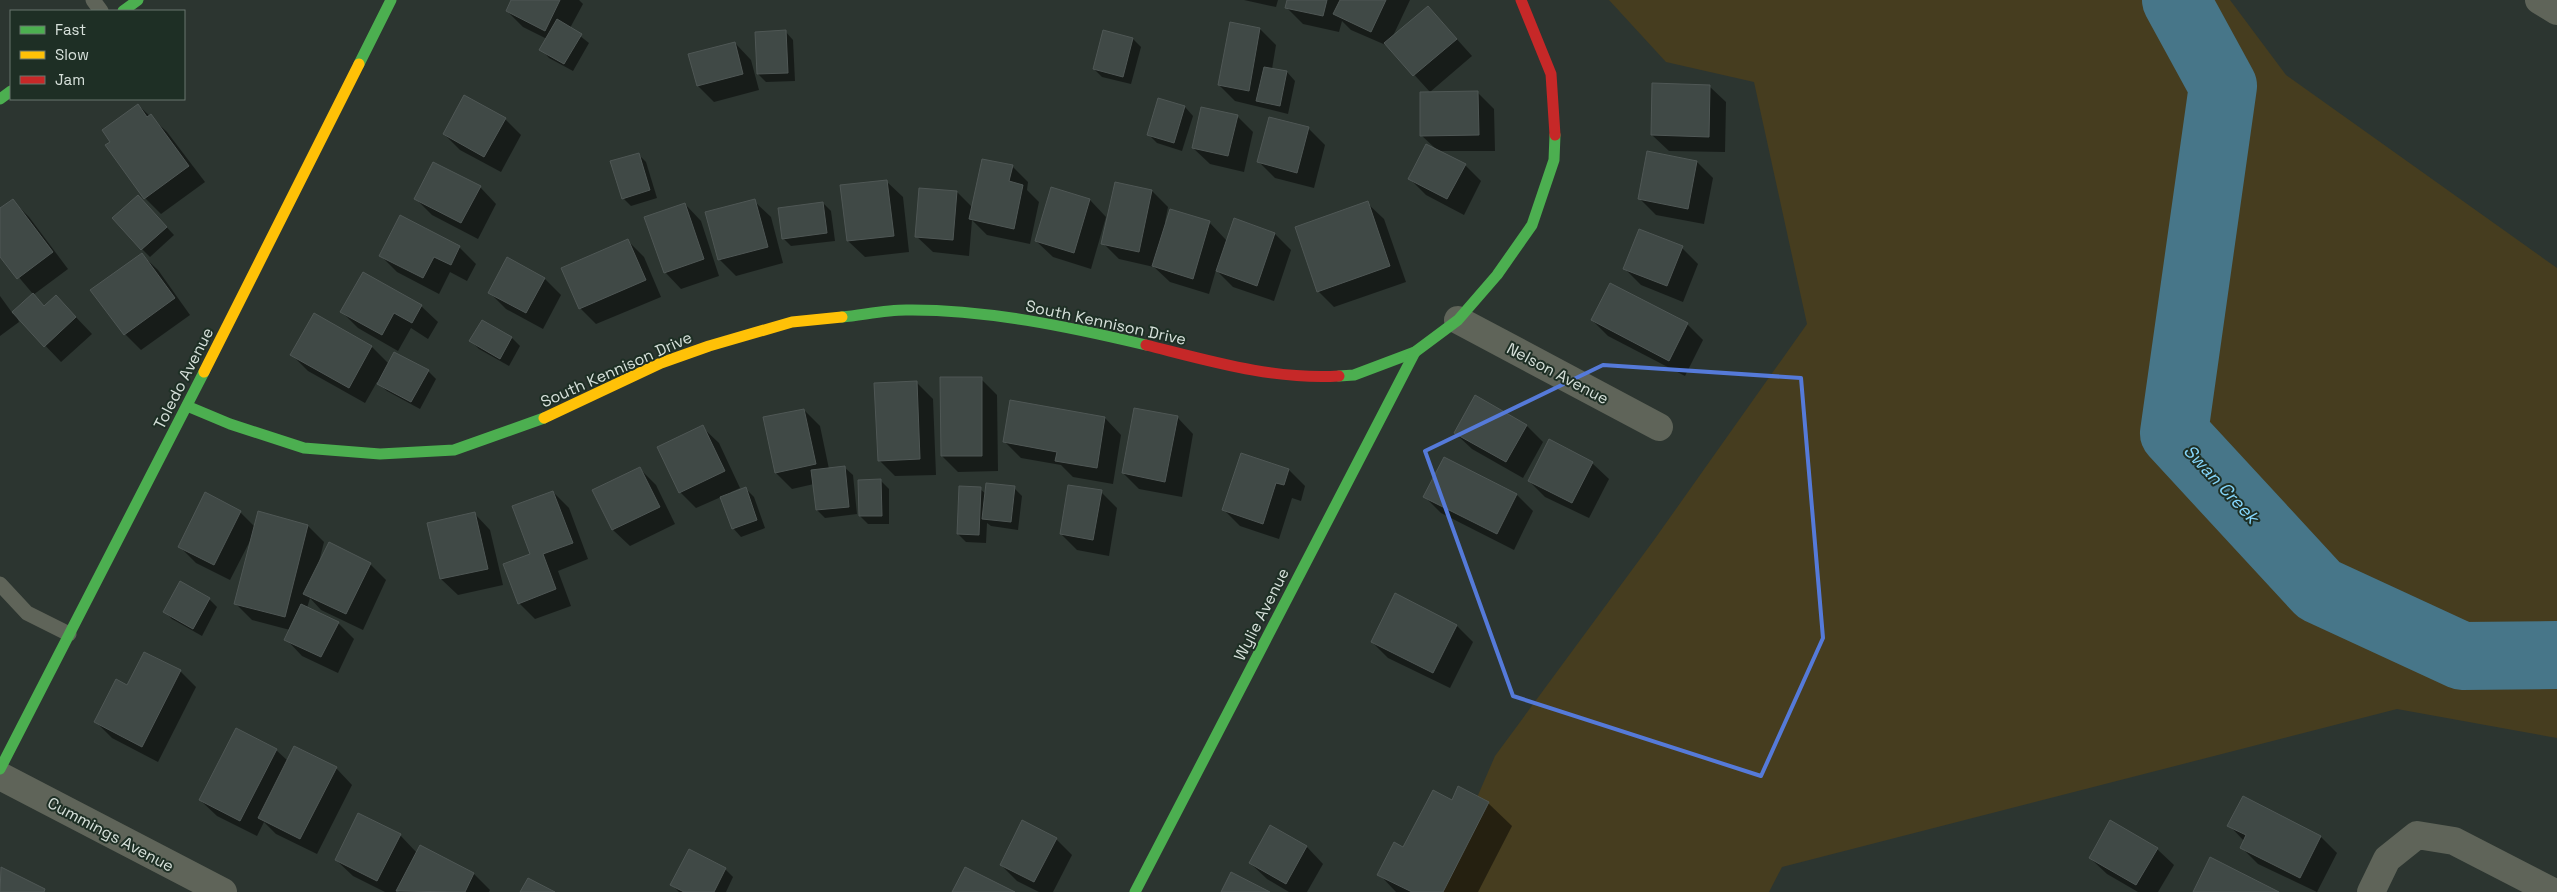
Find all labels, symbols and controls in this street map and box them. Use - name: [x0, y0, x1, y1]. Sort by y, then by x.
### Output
- legend: [10, 10, 185, 100]
- text: Fast: [55, 20, 86, 39]
- text: Slow: [55, 45, 89, 64]
- text: Jam: [55, 70, 85, 89]
- street label: South Kennison Drive: [1024, 295, 1188, 350]
- street label: Toledo Avenue: [149, 324, 218, 433]
- street label: South Kennison Drive: [537, 327, 695, 412]
- street label: Nelson Avenue: [1503, 338, 1612, 409]
- water label: Swan Creek: [2179, 439, 2266, 530]
- street label: Wylie Avenue: [1229, 564, 1294, 664]
- street label: Cummings Avenue: [44, 792, 178, 877]

